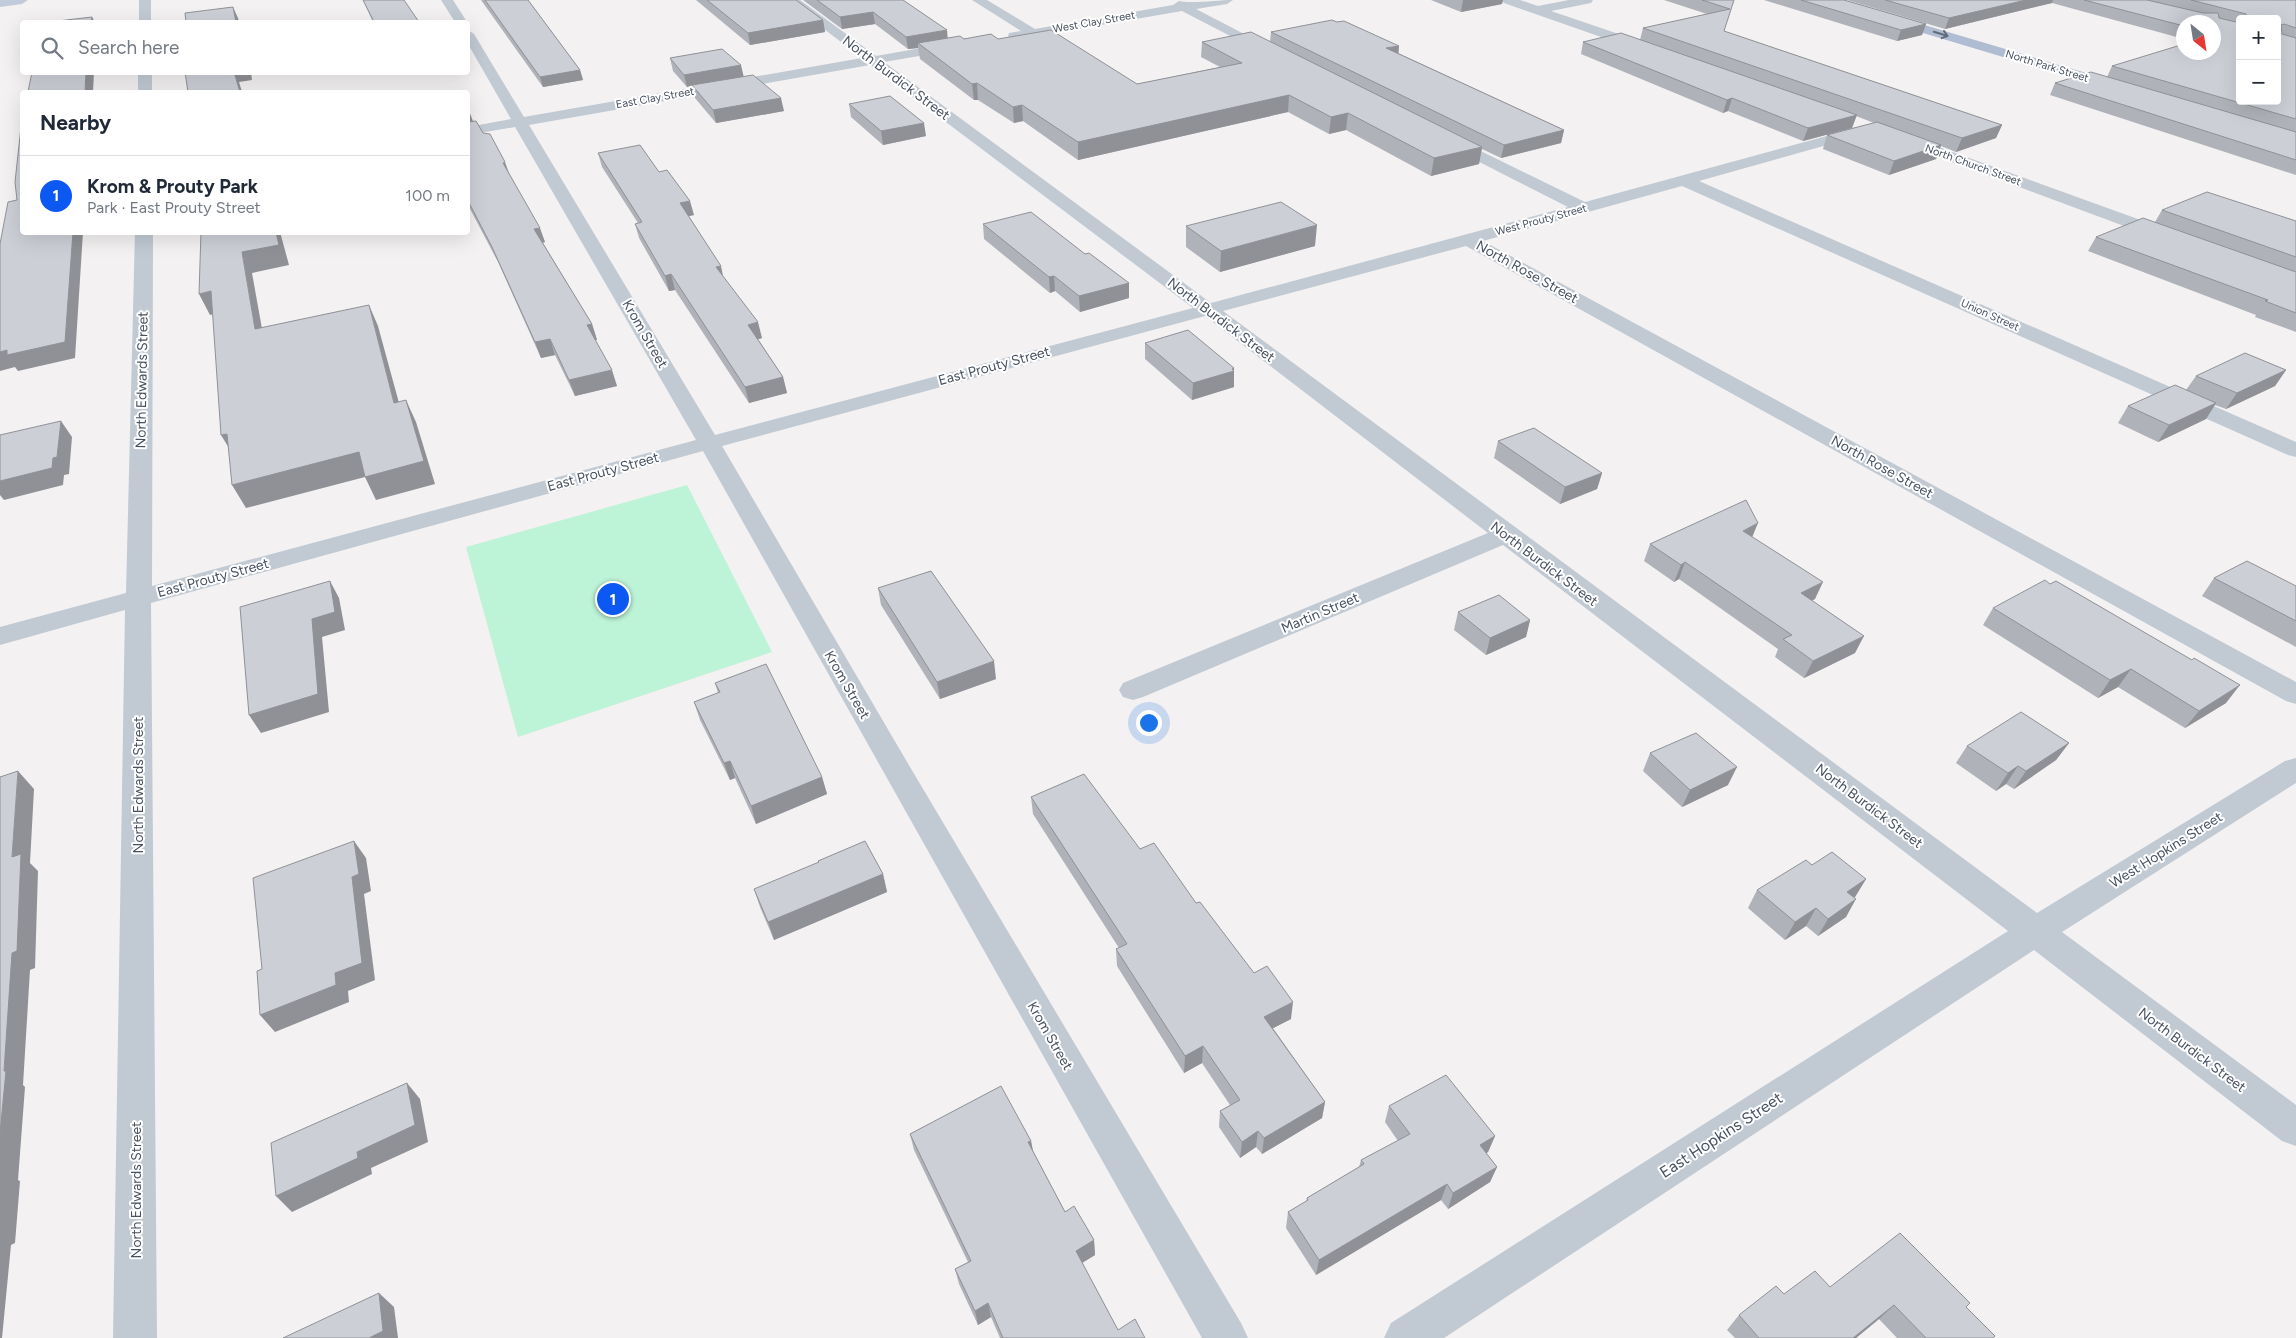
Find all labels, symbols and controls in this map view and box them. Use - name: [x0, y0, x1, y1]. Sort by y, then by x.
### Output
- street label: West Clay Street: [1052, 8, 1136, 36]
- north arrow: [2176, 15, 2221, 60]
- map controls: [2236, 15, 2281, 105]
- button: +: [2236, 15, 2281, 60]
- search box: [20, 20, 470, 75]
- one-way arrow: [1932, 30, 1948, 40]
- street label: North Burdick Street: [839, 32, 953, 124]
- icon: search: [38, 34, 66, 62]
- text: Search here: [78, 36, 180, 59]
- street label: North Park Street: [2004, 47, 2090, 85]
- button: −: [2236, 60, 2281, 105]
- street label: East Clay Street: [615, 85, 695, 111]
- text: Nearby: [40, 110, 111, 135]
- street label: North Church Street: [1923, 142, 2023, 188]
- text: Krom & Prouty Park: [87, 175, 258, 198]
- text: 1: [53, 186, 59, 205]
- text: 100 m: [405, 186, 450, 205]
- text: Park · East Prouty Street: [87, 198, 261, 217]
- street label: West Prouty Street: [1494, 202, 1588, 238]
- street label: North Rose Street: [1473, 237, 1581, 307]
- street label: North Burdick Street: [1164, 274, 1278, 366]
- street label: Union Street: [1959, 296, 2021, 334]
- street label: Krom Street: [619, 297, 671, 371]
- street label: North Edwards Street: [132, 311, 152, 449]
- street label: East Prouty Street: [936, 343, 1052, 389]
- street label: North Rose Street: [1828, 432, 1936, 502]
- street label: East Prouty Street: [545, 449, 661, 495]
- street label: North Burdick Street: [1487, 518, 1601, 610]
- street label: East Prouty Street: [155, 555, 271, 601]
- pin: 1: [597, 580, 629, 618]
- street label: Martin Street: [1279, 589, 1361, 637]
- street label: Krom Street: [821, 648, 873, 722]
- your location: [1136, 710, 1162, 736]
- street label: North Edwards Street: [130, 717, 147, 853]
- street label: North Burdick Street: [1812, 760, 1926, 852]
- street label: West Hopkins Street: [2106, 808, 2226, 892]
- street label: Krom Street: [1024, 999, 1076, 1073]
- street label: North Burdick Street: [2135, 1004, 2249, 1096]
- street label: East Hopkins Street: [1656, 1088, 1786, 1182]
- street label: North Edwards Street: [128, 1122, 145, 1258]

